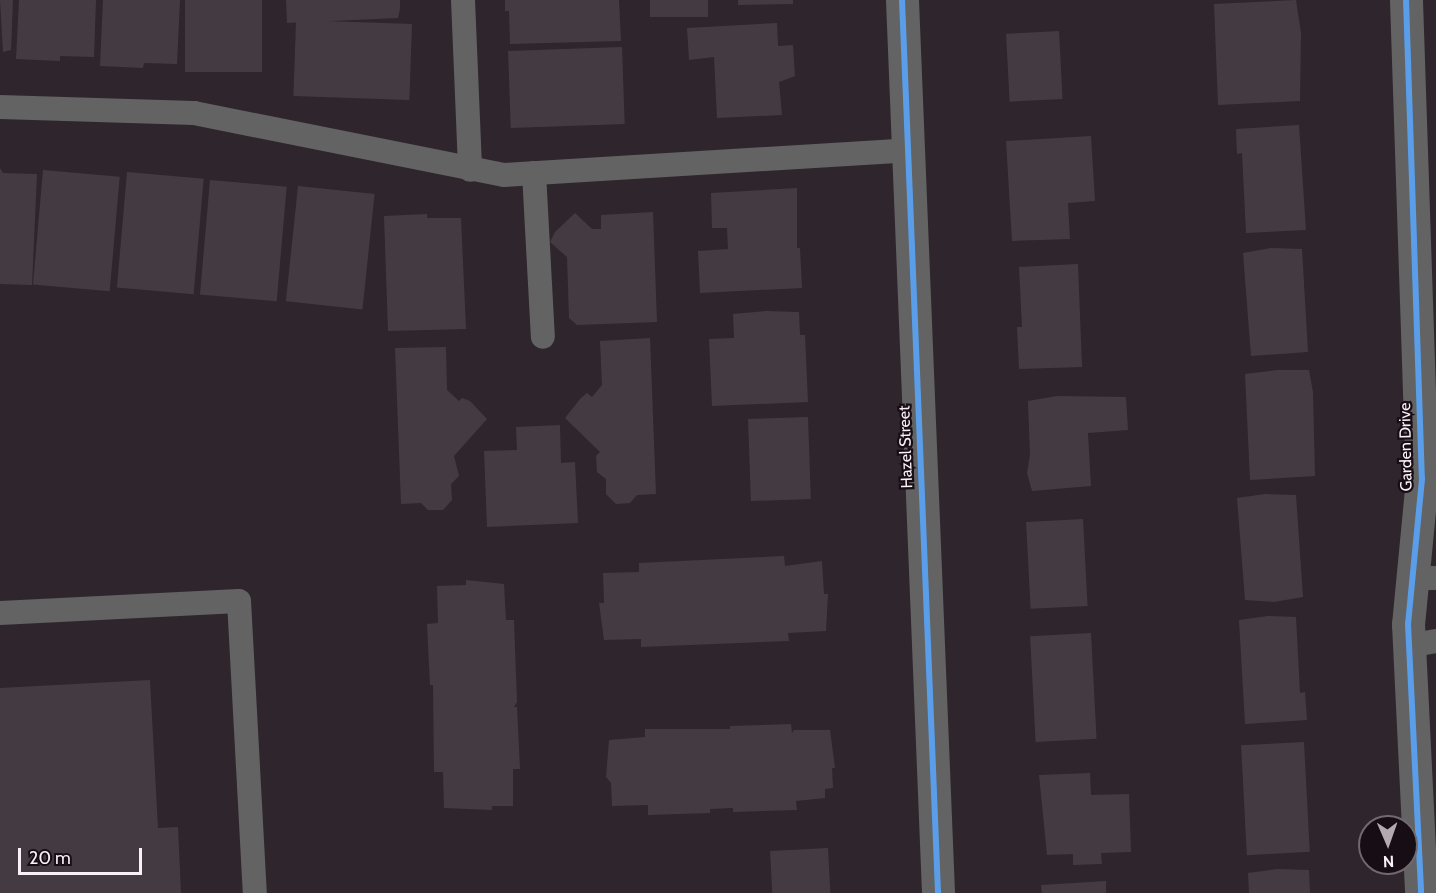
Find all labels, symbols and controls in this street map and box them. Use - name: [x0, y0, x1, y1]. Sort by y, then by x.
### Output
- street label: Garden Drive: [1396, 402, 1416, 492]
- street label: Hazel Street: [895, 405, 917, 489]
- north arrow: [1358, 815, 1418, 875]
- scale bar: [21, 836, 146, 874]
- text: 20 m: [29, 847, 71, 869]
- text: N: [1383, 852, 1395, 871]

